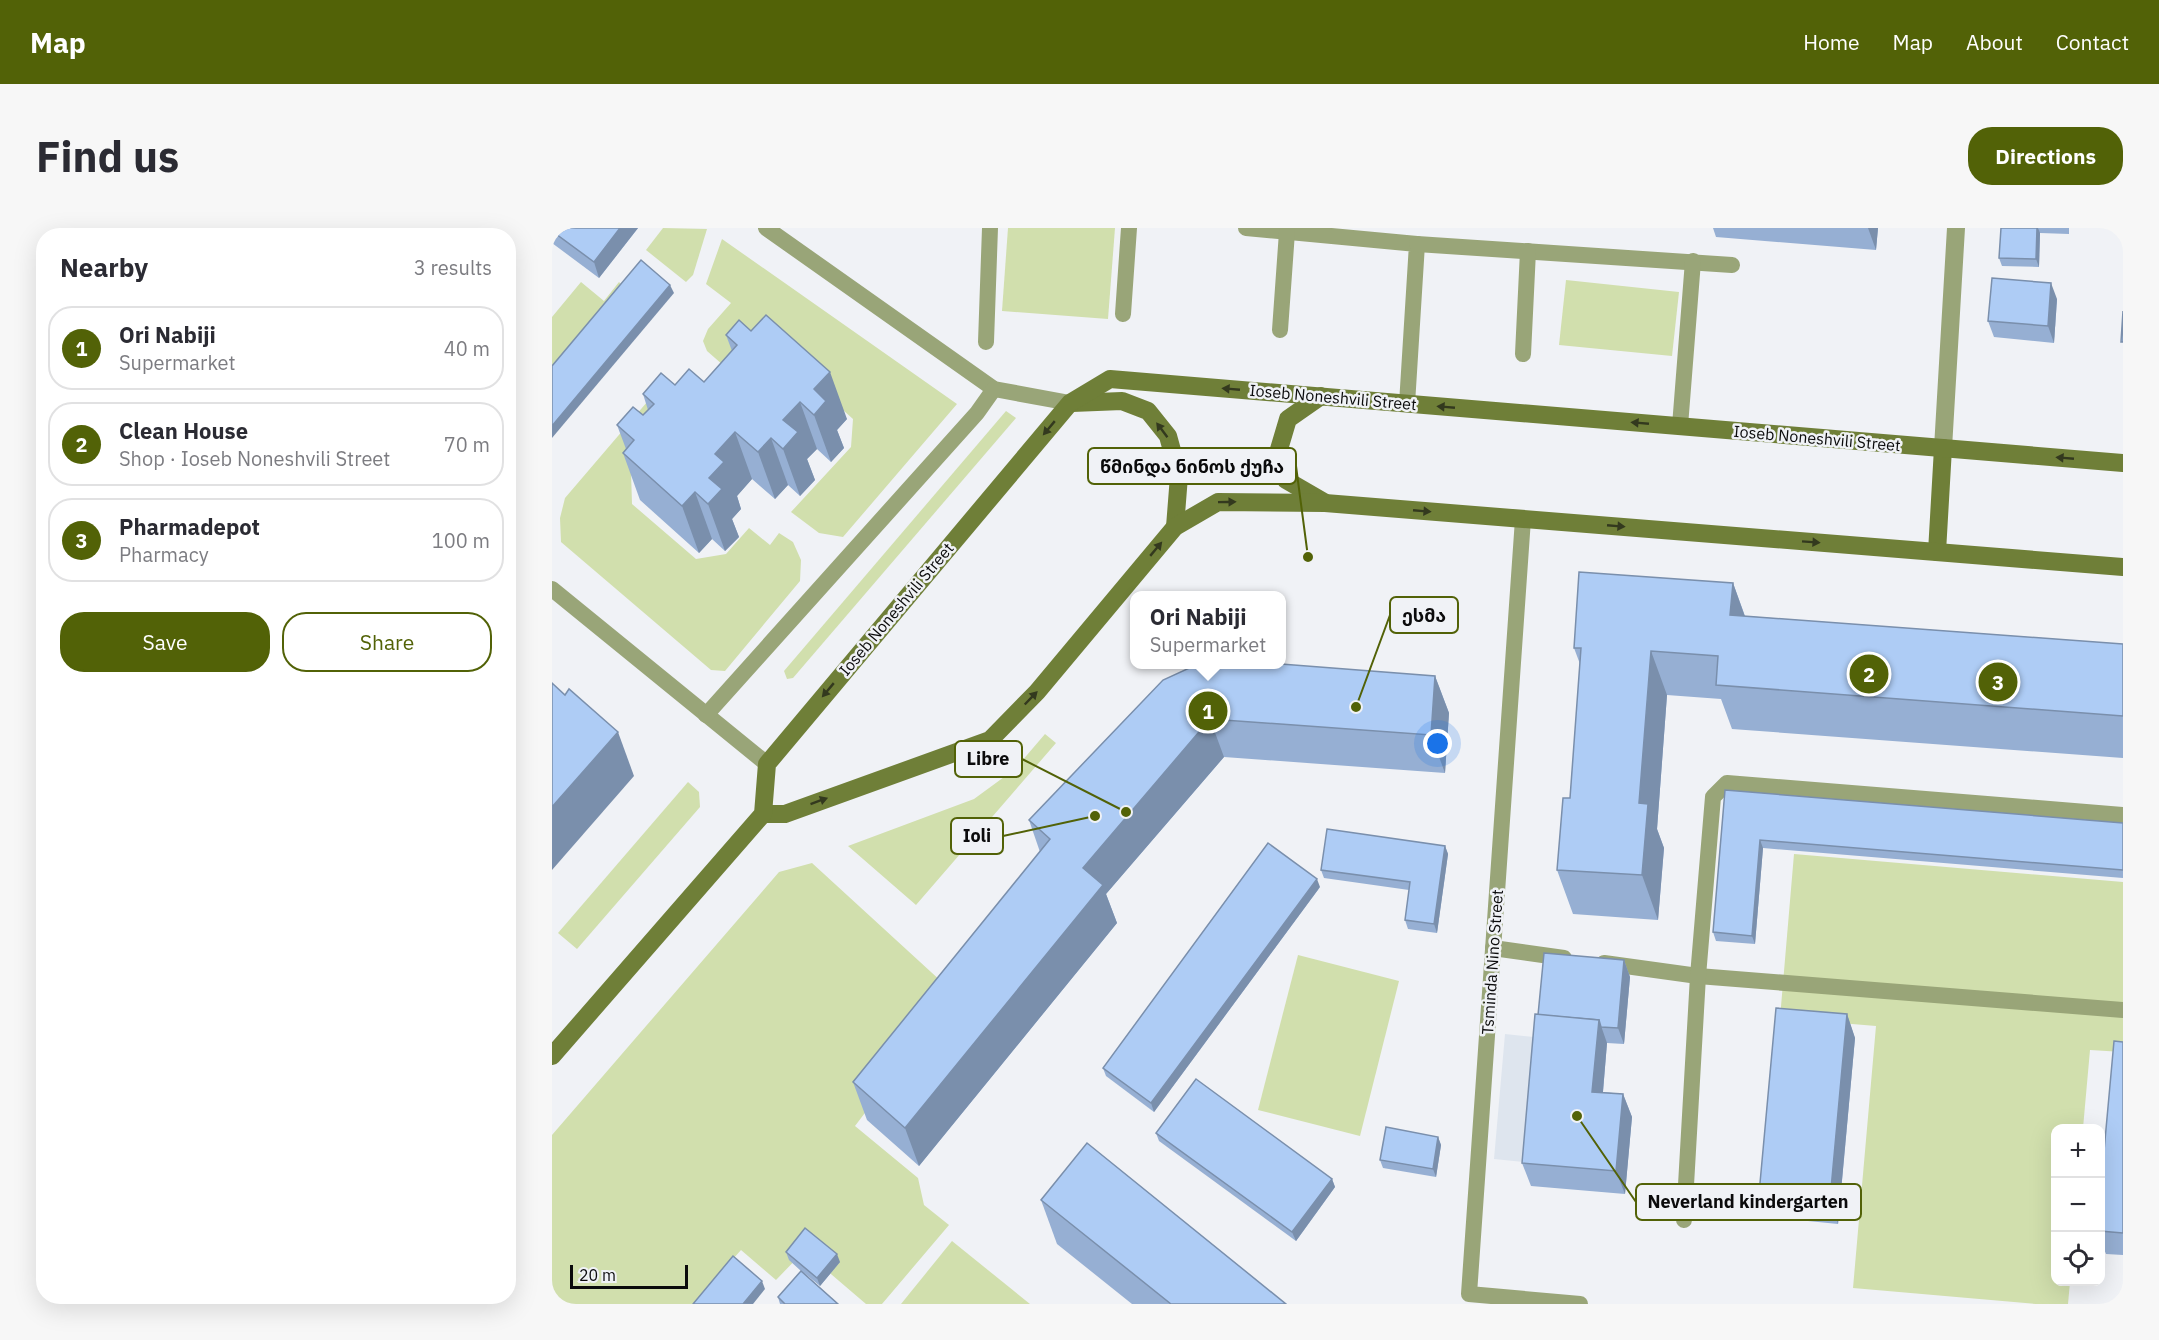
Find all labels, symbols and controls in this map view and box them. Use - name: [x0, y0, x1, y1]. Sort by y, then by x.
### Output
- text: Map: [30, 24, 86, 61]
- text: Home: [1803, 28, 1860, 56]
- text: Map: [1893, 28, 1933, 56]
- text: About: [1966, 28, 2023, 56]
- text: Contact: [2056, 28, 2129, 56]
- button: Directions: [1968, 127, 2123, 185]
- text: Find us: [36, 129, 179, 184]
- text: Nearby: [60, 250, 148, 284]
- text: 3 results: [414, 254, 492, 281]
- text: Ori Nabiji: [119, 320, 216, 349]
- text: 1: [76, 335, 88, 362]
- text: 40 m: [444, 335, 490, 362]
- text: Supermarket: [119, 349, 236, 376]
- street label: Ioseb Noneshvili Street: [1249, 380, 1417, 414]
- one-way arrow: [1221, 384, 1240, 394]
- one-way arrow: [1436, 402, 1455, 412]
- text: Clean House: [119, 416, 248, 445]
- one-way arrow: [1631, 418, 1650, 428]
- one-way arrow: [1043, 420, 1056, 435]
- street label: Ioseb Noneshvili Street: [1733, 421, 1901, 455]
- one-way arrow: [1157, 422, 1169, 437]
- text: 2: [76, 431, 88, 458]
- text: 70 m: [444, 431, 490, 458]
- text: Shop · Ioseb Noneshvili Street: [119, 445, 390, 472]
- callout: წმინდა ნინოს ქუჩა: [1088, 448, 1296, 484]
- one-way arrow: [2055, 454, 2074, 463]
- text: წმინდა ნინოს ქუჩა: [1100, 455, 1284, 478]
- one-way arrow: [1218, 497, 1237, 507]
- one-way arrow: [1412, 506, 1431, 516]
- text: Pharmadepot: [119, 512, 260, 541]
- one-way arrow: [1607, 521, 1626, 531]
- text: 3: [76, 527, 88, 554]
- text: 100 m: [432, 527, 490, 554]
- one-way arrow: [1801, 537, 1820, 547]
- street label: Ioseb Noneshvili Street: [834, 538, 958, 680]
- text: Pharmacy: [119, 541, 209, 568]
- one-way arrow: [1150, 541, 1163, 557]
- popup: [1130, 591, 1286, 669]
- callout: ესმა: [1390, 597, 1458, 633]
- text: Ori Nabiji: [1150, 602, 1246, 631]
- text: ესმა: [1402, 604, 1446, 627]
- button: Save: [60, 612, 270, 672]
- button: Share: [282, 612, 492, 672]
- text: Supermarket: [1150, 631, 1266, 658]
- pin: 2: [1850, 652, 1888, 696]
- pin: 3: [1978, 660, 2018, 704]
- one-way arrow: [822, 682, 835, 698]
- pin: 1: [1188, 688, 1228, 734]
- one-way arrow: [1024, 691, 1038, 706]
- your location: [1423, 729, 1452, 758]
- callout: Libre: [955, 741, 1022, 777]
- text: Libre: [967, 747, 1009, 770]
- one-way arrow: [810, 796, 828, 806]
- callout: Ioli: [951, 818, 1003, 854]
- text: Ioli: [963, 824, 991, 847]
- street label: Tsminda Nino Street: [1477, 889, 1507, 1035]
- map controls: [2051, 1124, 2105, 1286]
- button: +: [2051, 1124, 2105, 1178]
- button: −: [2051, 1178, 2105, 1232]
- callout: Neverland kindergarten: [1636, 1184, 1861, 1220]
- text: Neverland kindergarten: [1647, 1190, 1849, 1213]
- button: locate: [2051, 1232, 2105, 1286]
- scale bar: [570, 1262, 688, 1290]
- text: 20 m: [579, 1265, 616, 1285]

